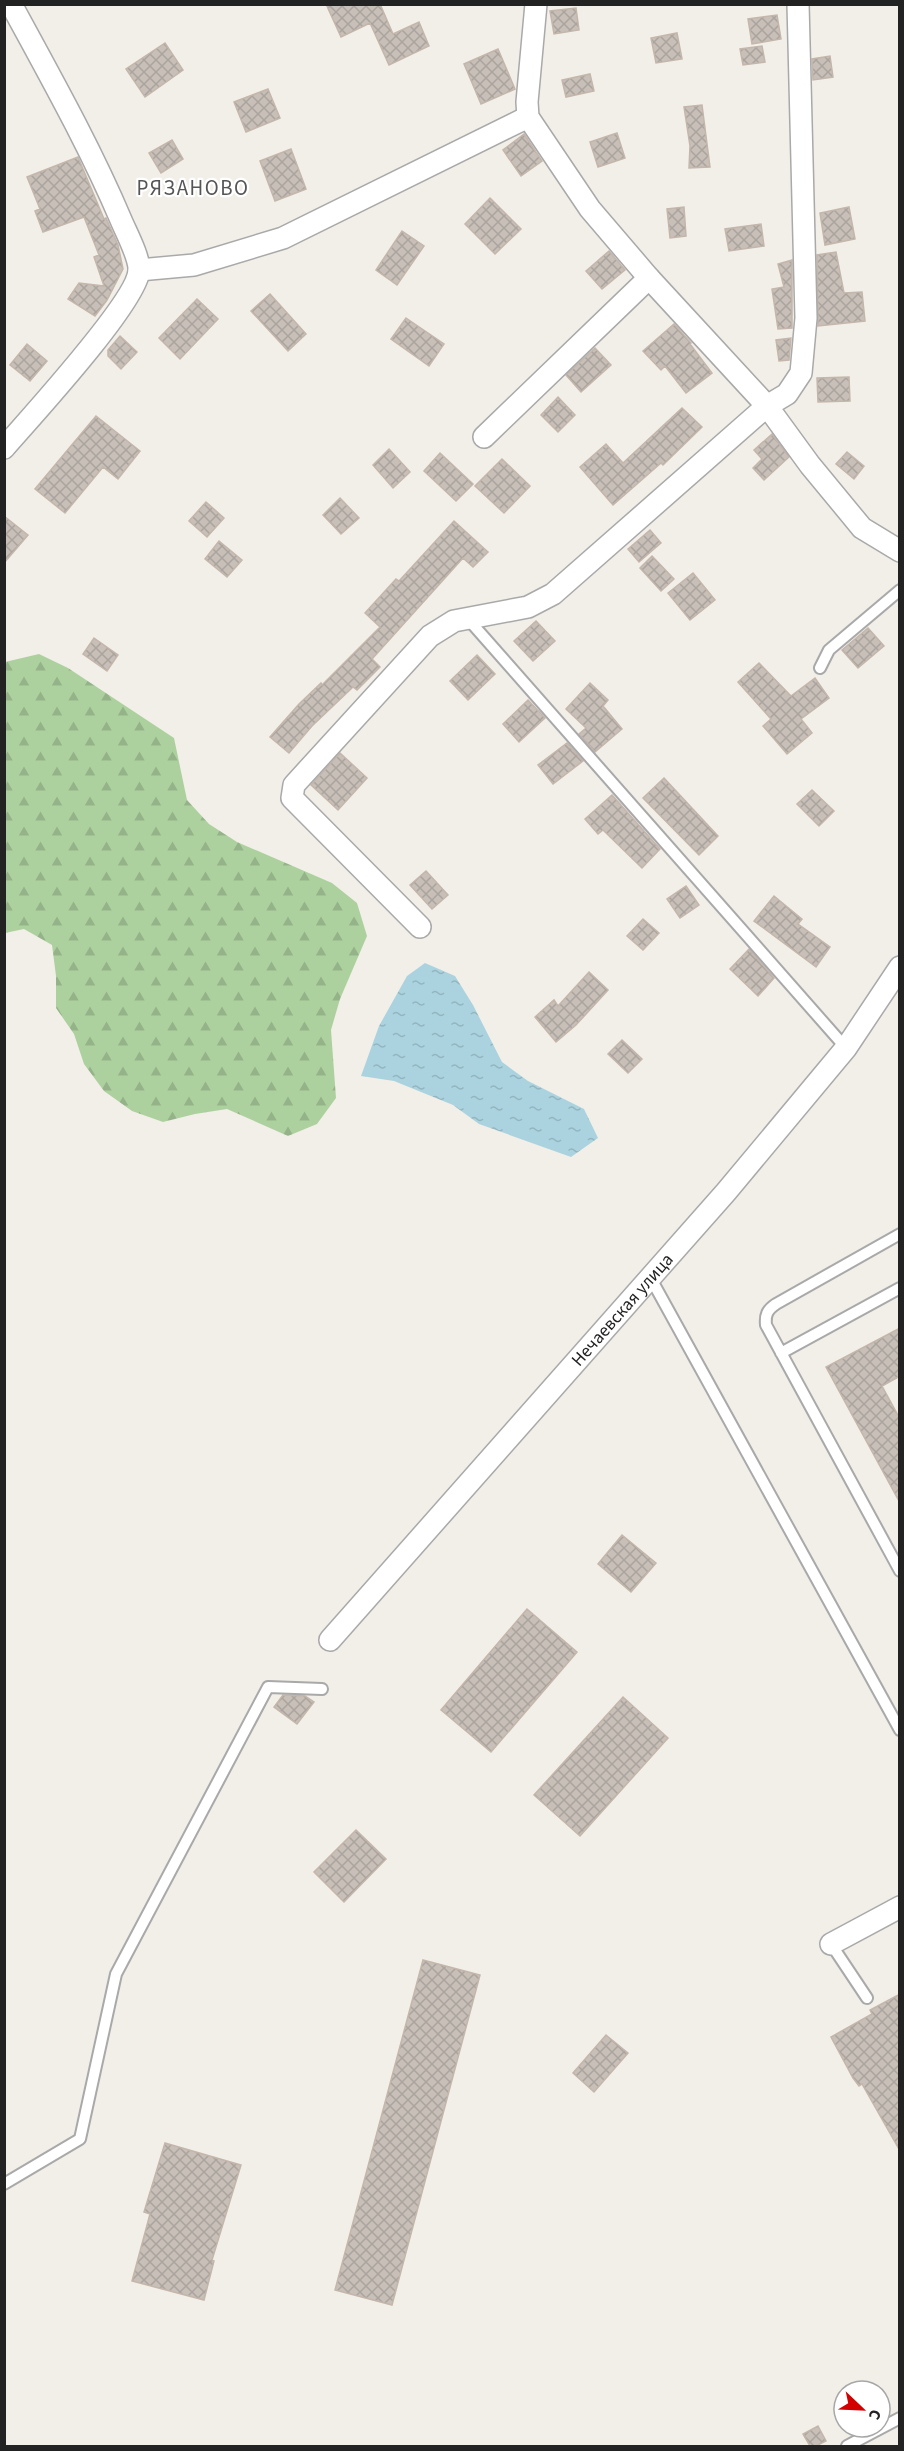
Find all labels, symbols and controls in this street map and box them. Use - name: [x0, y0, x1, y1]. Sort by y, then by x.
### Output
- district label: РЯЗАНОВО: [136, 173, 250, 203]
- street label: Нечаевская улица: [565, 1248, 679, 1372]
- north arrow: [832, 2379, 892, 2439]
- text: С: [863, 2406, 887, 2423]

